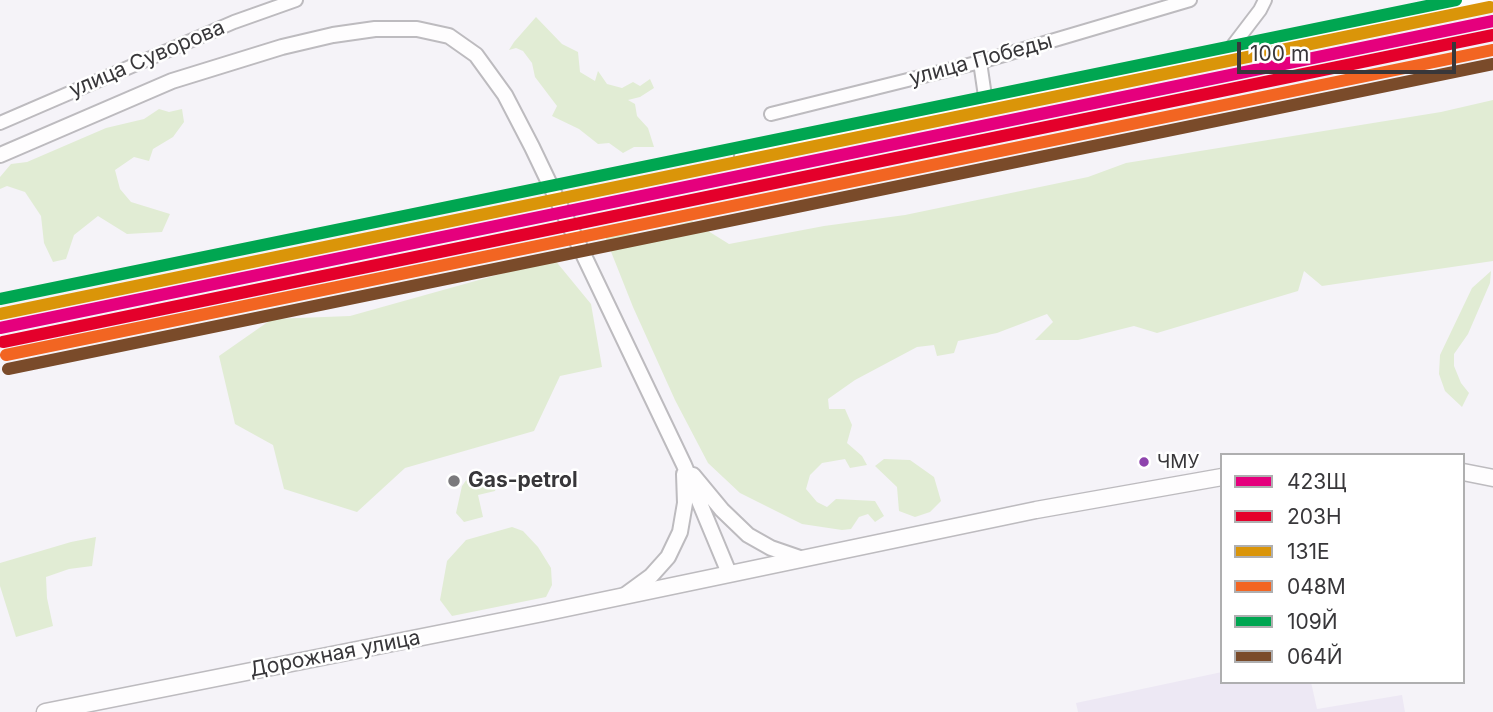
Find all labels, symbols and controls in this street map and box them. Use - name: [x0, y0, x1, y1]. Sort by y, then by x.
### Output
- street label: улица Суворова: [66, 15, 228, 103]
- scale bar: [1241, 28, 1460, 72]
- street label: улица Победы: [907, 29, 1055, 91]
- text: 100 m: [1250, 41, 1309, 66]
- place label: ЧМУ: [1157, 451, 1199, 473]
- legend: [1220, 453, 1465, 684]
- marker: ЧМУ: [1137, 455, 1151, 469]
- place label: Gas-petrol: [468, 468, 578, 494]
- text: 423Щ: [1287, 469, 1347, 494]
- marker: Gas-petrol: [446, 473, 462, 489]
- text: 203Н: [1287, 504, 1342, 529]
- text: 131Е: [1287, 539, 1330, 564]
- text: 048М: [1287, 574, 1346, 599]
- text: 109Й: [1287, 609, 1338, 634]
- street label: Дорожная улица: [248, 625, 422, 683]
- text: 064Й: [1287, 644, 1343, 669]

